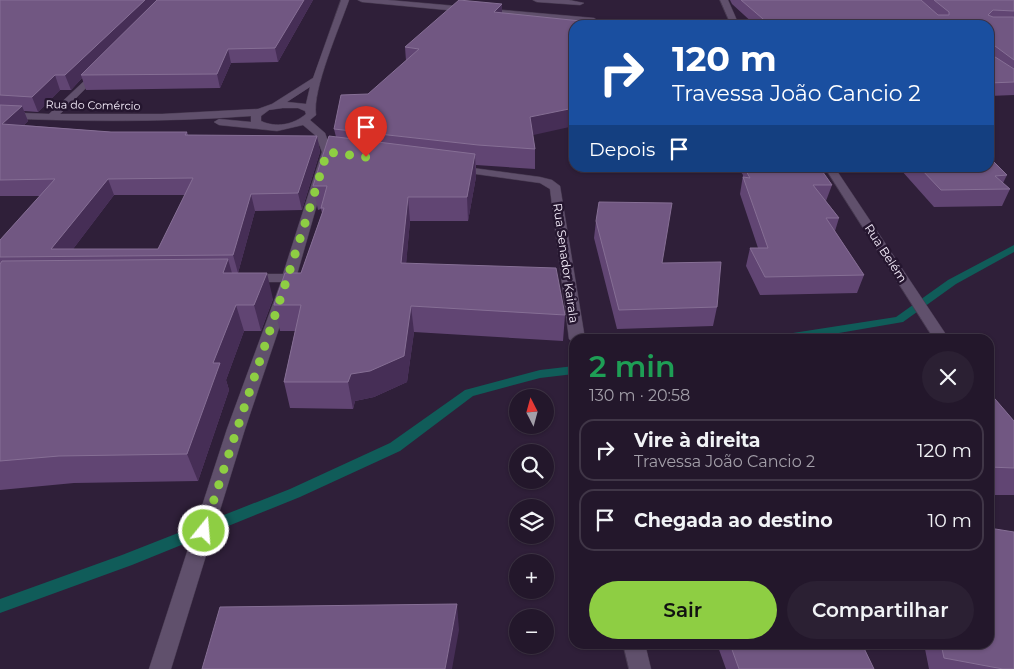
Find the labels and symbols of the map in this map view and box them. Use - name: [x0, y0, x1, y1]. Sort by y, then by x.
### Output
- street label: Rua do Comércio: [45, 97, 141, 113]
- pin: [345, 106, 387, 157]
- street label: Rua Senador Kairala: [550, 202, 582, 324]
- street label: Rua Belém: [862, 221, 910, 285]
- north arrow: [509, 389, 554, 434]
- position arrow: [177, 504, 229, 556]

